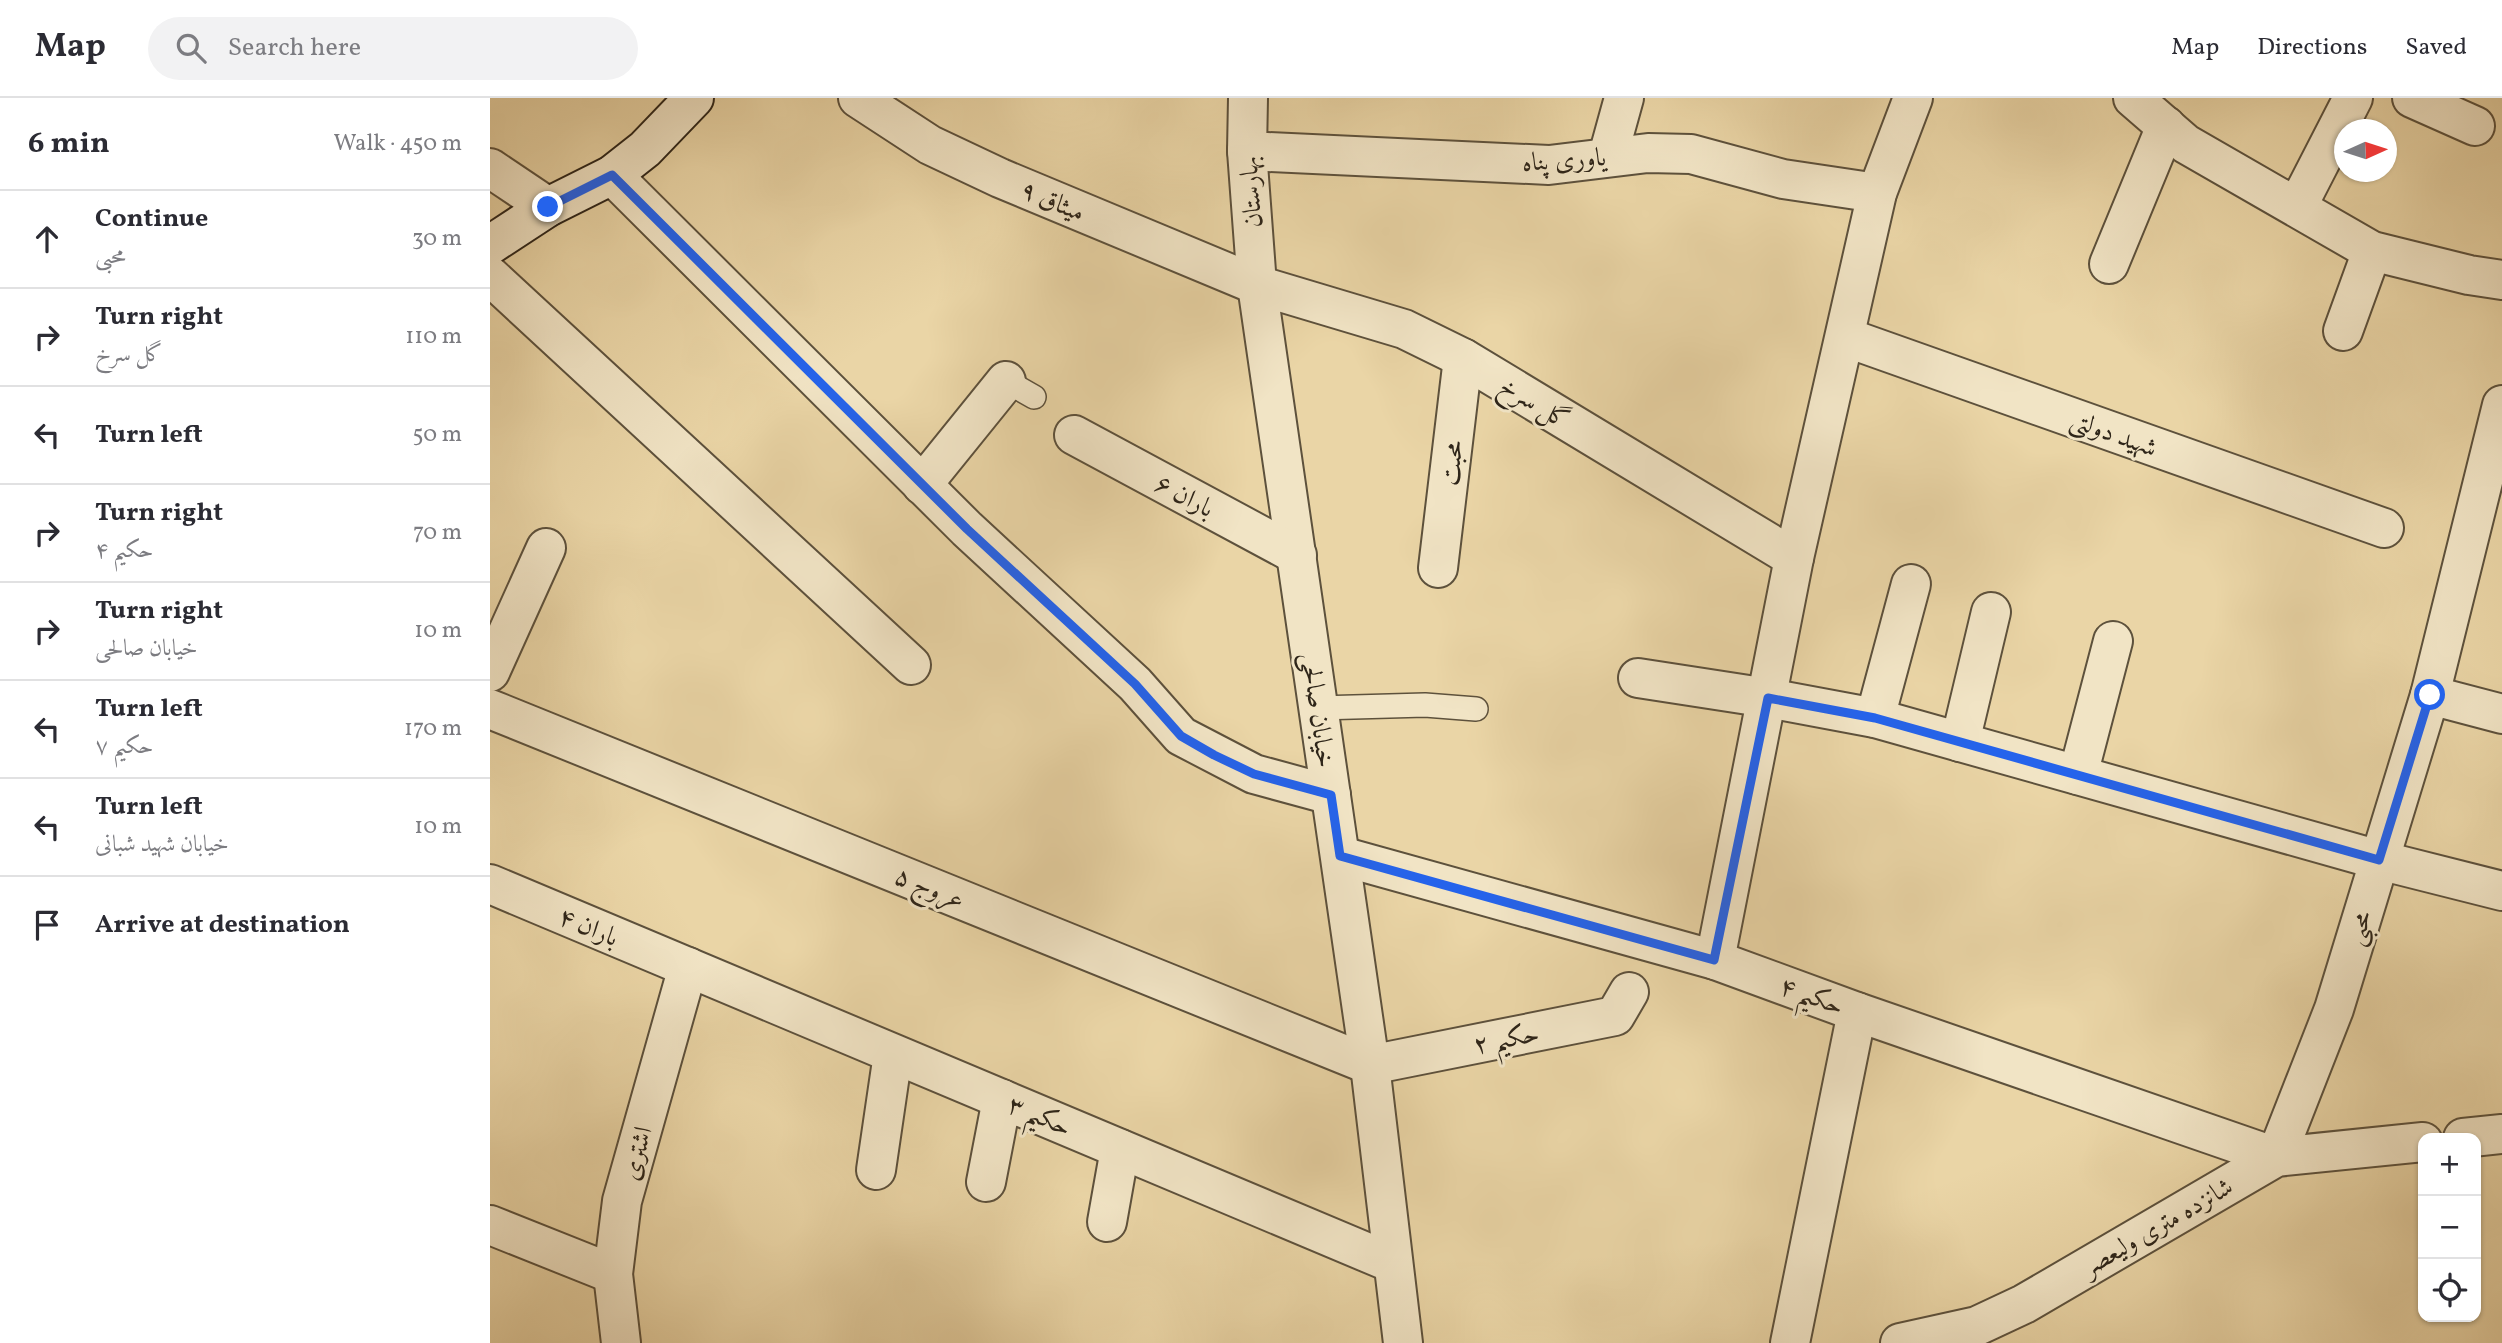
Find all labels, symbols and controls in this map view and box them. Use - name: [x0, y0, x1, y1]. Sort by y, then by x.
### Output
- search box: [148, 17, 638, 80]
- text: Map: [35, 25, 106, 71]
- icon: search: [172, 29, 210, 67]
- text: Search here: [228, 30, 361, 66]
- text: Map: [2171, 31, 2219, 65]
- text: Directions: [2257, 31, 2367, 65]
- text: Saved: [2405, 31, 2467, 65]
- north arrow: [2334, 119, 2397, 182]
- text: 6 min: [28, 123, 110, 165]
- text: Walk · 450 m: [334, 128, 462, 160]
- street label: یاوری پناه: [1521, 140, 1609, 182]
- street label: بهارستان: [1232, 155, 1272, 229]
- street label: میثاق ۹: [1014, 172, 1090, 232]
- route end: [532, 191, 563, 222]
- text: Continue: [95, 201, 208, 237]
- icon: ahead: [28, 220, 66, 258]
- text: 30 m: [412, 223, 462, 255]
- text: محبی: [95, 241, 126, 273]
- text: Turn right: [95, 299, 223, 335]
- icon: right: [28, 318, 66, 356]
- text: 110 m: [405, 321, 462, 353]
- text: گل سرخ: [95, 339, 163, 371]
- street label: گل سرخ: [1490, 369, 1576, 442]
- street label: شهید دولتی: [2065, 403, 2162, 467]
- icon: left: [28, 416, 66, 454]
- text: Turn left: [95, 417, 203, 453]
- text: 50 m: [413, 419, 462, 451]
- street label: محبت: [1432, 438, 1474, 488]
- street label: باران ۶: [1148, 466, 1220, 527]
- text: Turn right: [95, 495, 223, 531]
- icon: right: [28, 514, 66, 552]
- text: 70 m: [413, 517, 462, 549]
- text: حکیم ۴: [95, 535, 153, 567]
- text: Turn right: [95, 593, 223, 629]
- icon: right: [28, 612, 66, 650]
- text: 10 m: [414, 615, 462, 647]
- text: خیابان صالحی: [95, 633, 198, 665]
- street label: خیابان صالحی: [1291, 650, 1343, 770]
- route start: [2414, 679, 2445, 710]
- text: Turn left: [95, 691, 203, 727]
- icon: left: [28, 710, 66, 748]
- text: 170 m: [404, 713, 462, 745]
- text: حکیم ۷: [95, 731, 153, 763]
- text: Turn left: [95, 789, 203, 825]
- icon: left: [28, 808, 66, 846]
- text: 10 m: [414, 811, 462, 843]
- text: خیابان شهید شبانی: [95, 829, 229, 861]
- street label: عروج ۵: [887, 859, 970, 923]
- street label: باران ۴: [553, 899, 624, 957]
- icon: arrive: [28, 906, 66, 944]
- street label: محبی: [2338, 906, 2383, 951]
- text: Arrive at destination: [95, 907, 350, 943]
- street label: حکیم ۴: [1772, 969, 1848, 1031]
- street label: حکیم ۲: [1471, 1016, 1543, 1070]
- street label: حکیم ۳: [999, 1087, 1077, 1152]
- street label: اشتری: [613, 1122, 663, 1185]
- map controls: [2418, 1133, 2481, 1322]
- button: +: [2418, 1133, 2481, 1196]
- street label: شانزده متری ولیعصر: [2073, 1170, 2240, 1287]
- button: −: [2418, 1196, 2481, 1259]
- button: locate: [2418, 1259, 2481, 1322]

